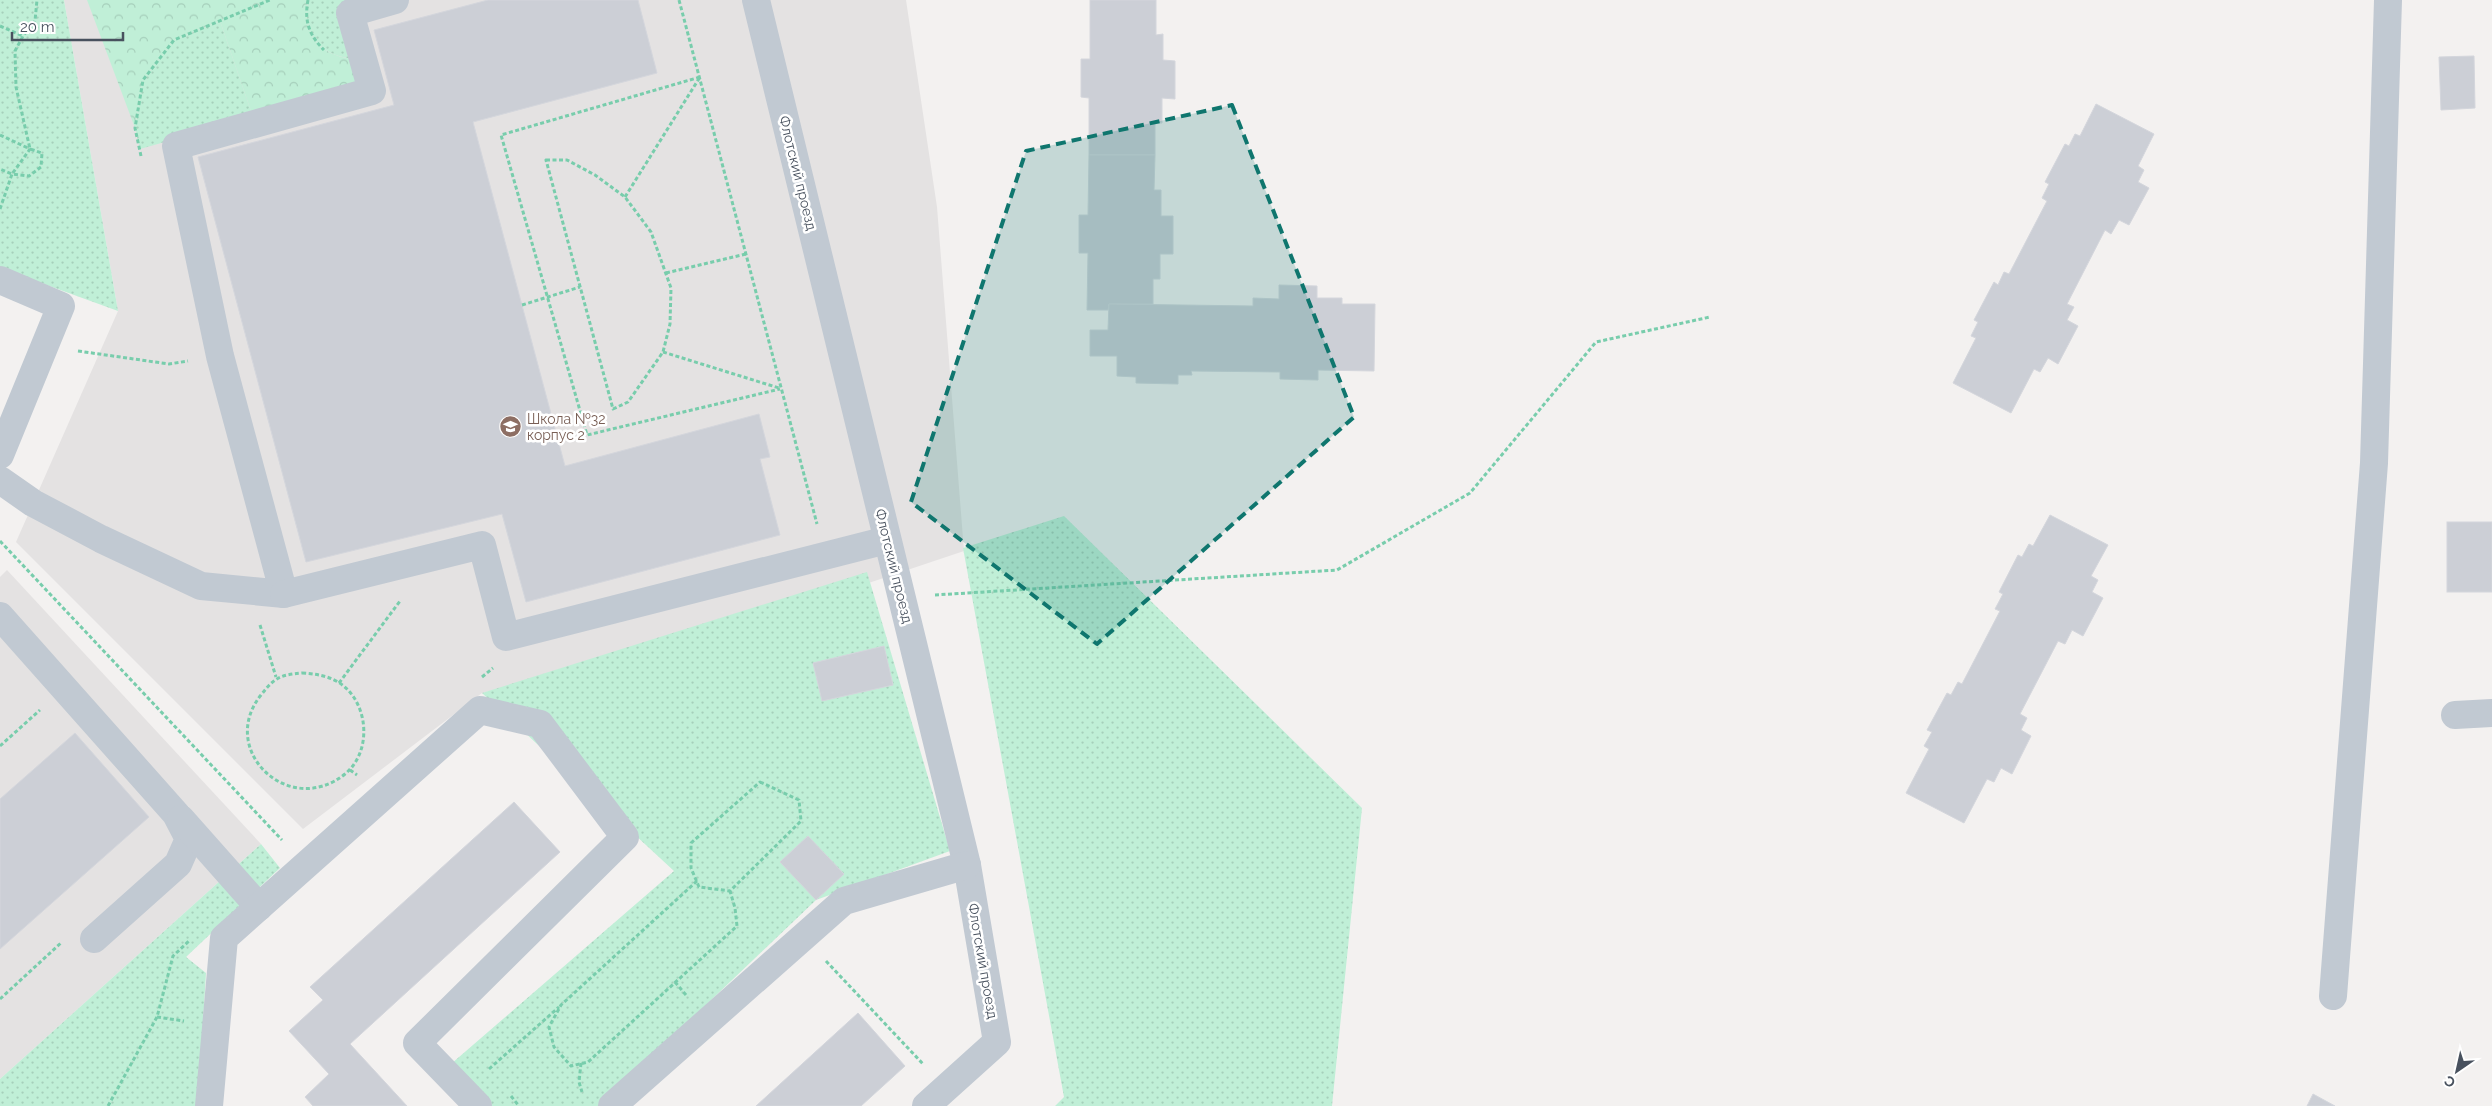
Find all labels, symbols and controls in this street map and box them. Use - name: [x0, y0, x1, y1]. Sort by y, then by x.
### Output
- scale bar: [12, 10, 124, 42]
- text: 20 m: [20, 18, 55, 36]
- street label: Флотский проезд: [776, 114, 820, 232]
- place label: Школа №32 корпус 2: [527, 411, 605, 443]
- school or university icon: Школа №32 корпус 2: [499, 415, 523, 439]
- street label: Флотский проезд: [872, 507, 916, 625]
- street label: Флотский проезд: [965, 902, 1001, 1020]
- north arrow: [2432, 1046, 2482, 1096]
- text: С: [2441, 1072, 2458, 1091]

